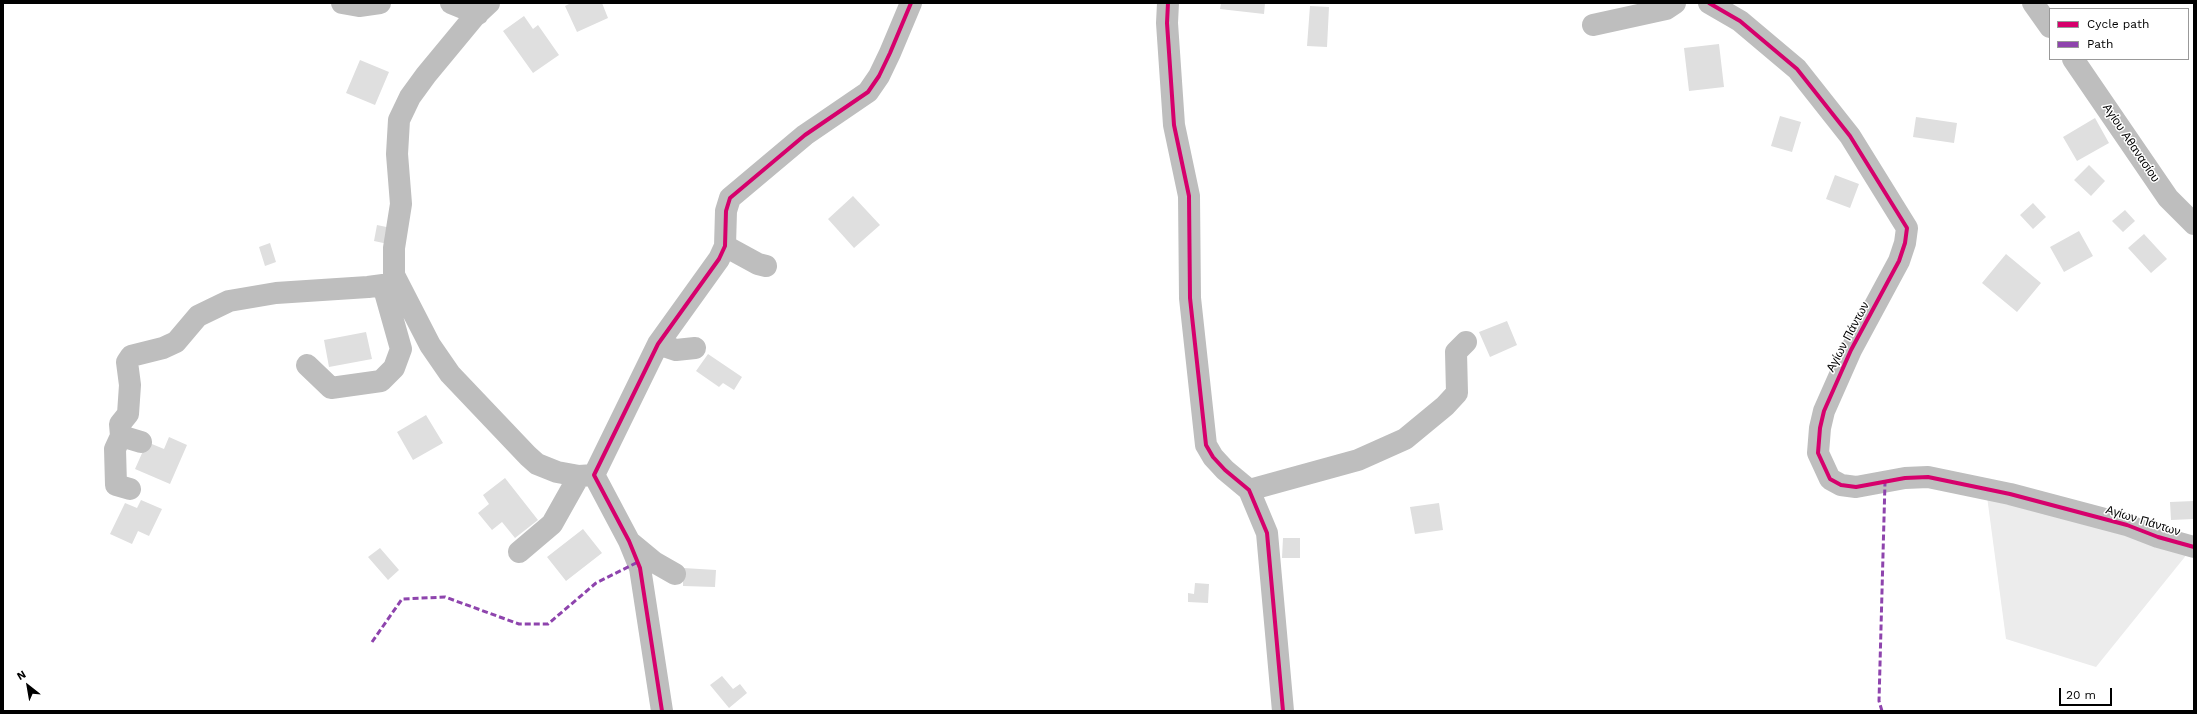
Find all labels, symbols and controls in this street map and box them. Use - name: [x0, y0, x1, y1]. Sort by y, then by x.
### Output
- legend: [2049, 8, 2189, 60]
- text: Cycle path: [2087, 17, 2149, 31]
- text: Path: [2087, 37, 2113, 51]
- street label: Αγίου Αθανασίου: [2099, 101, 2163, 185]
- street label: Αγίων Πάντων: [1823, 299, 1873, 375]
- street label: Αγίων Πάντων: [2104, 503, 2182, 539]
- north arrow: [8, 666, 48, 706]
- text: N: [15, 668, 28, 683]
- scale bar: [2061, 680, 2114, 706]
- text: 20 m: [2066, 688, 2096, 702]

